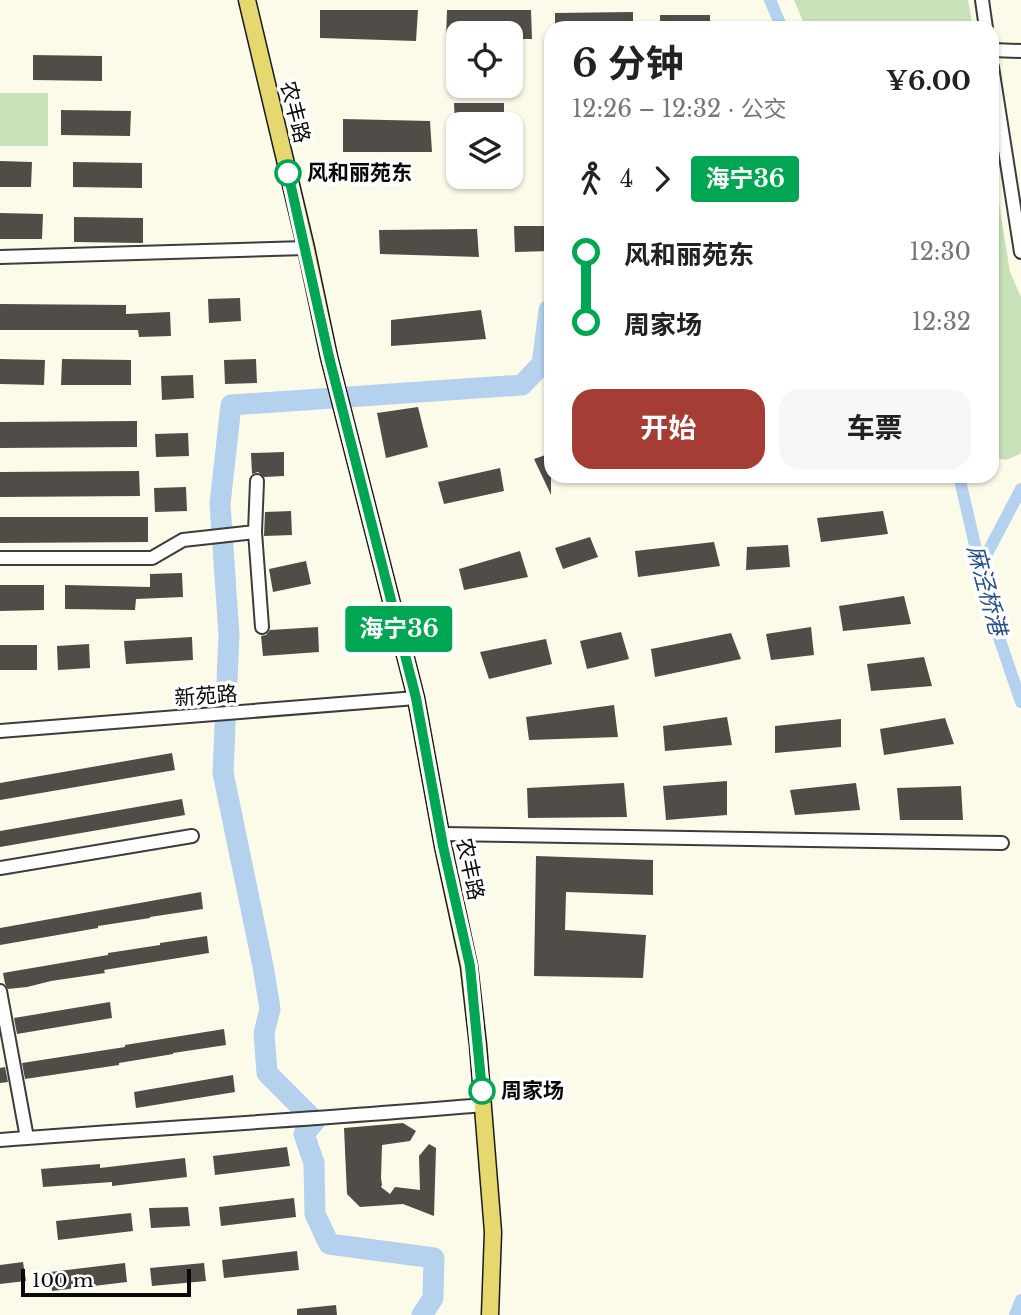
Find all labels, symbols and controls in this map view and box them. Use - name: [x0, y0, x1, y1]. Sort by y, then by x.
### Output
- map controls: [446, 21, 523, 189]
- button: locate: [446, 21, 523, 98]
- text: 6 分钟: [572, 40, 684, 87]
- text: ¥6.00: [886, 65, 971, 97]
- street label: 农丰路: [275, 78, 315, 146]
- text: 12:26 – 12:32 · 公交: [572, 95, 787, 123]
- button: layers: [446, 112, 523, 189]
- marker: 风和丽苑东: [275, 160, 301, 186]
- place label: 风和丽苑东: [307, 160, 412, 186]
- icon: walk: [572, 160, 610, 198]
- icon: forward: [643, 160, 681, 198]
- text: 海宁36: [705, 164, 785, 193]
- text: 4: [620, 165, 633, 193]
- text: 12:30: [909, 238, 971, 266]
- text: 风和丽苑东: [624, 239, 754, 271]
- text: 12:32: [912, 308, 971, 336]
- text: 周家场: [624, 309, 702, 341]
- button: 开始: [572, 389, 765, 469]
- button: 车票: [779, 389, 971, 469]
- water label: 麻泾桥港: [962, 542, 1013, 641]
- line badge: 海宁36: [350, 606, 448, 652]
- text: 海宁36: [359, 614, 439, 643]
- street label: 新苑路: [174, 681, 238, 711]
- street label: 农丰路: [451, 835, 489, 903]
- marker: 周家场: [469, 1078, 495, 1104]
- place label: 周家场: [501, 1078, 564, 1104]
- scale bar: [21, 1266, 191, 1298]
- text: 100 m: [32, 1269, 93, 1292]

